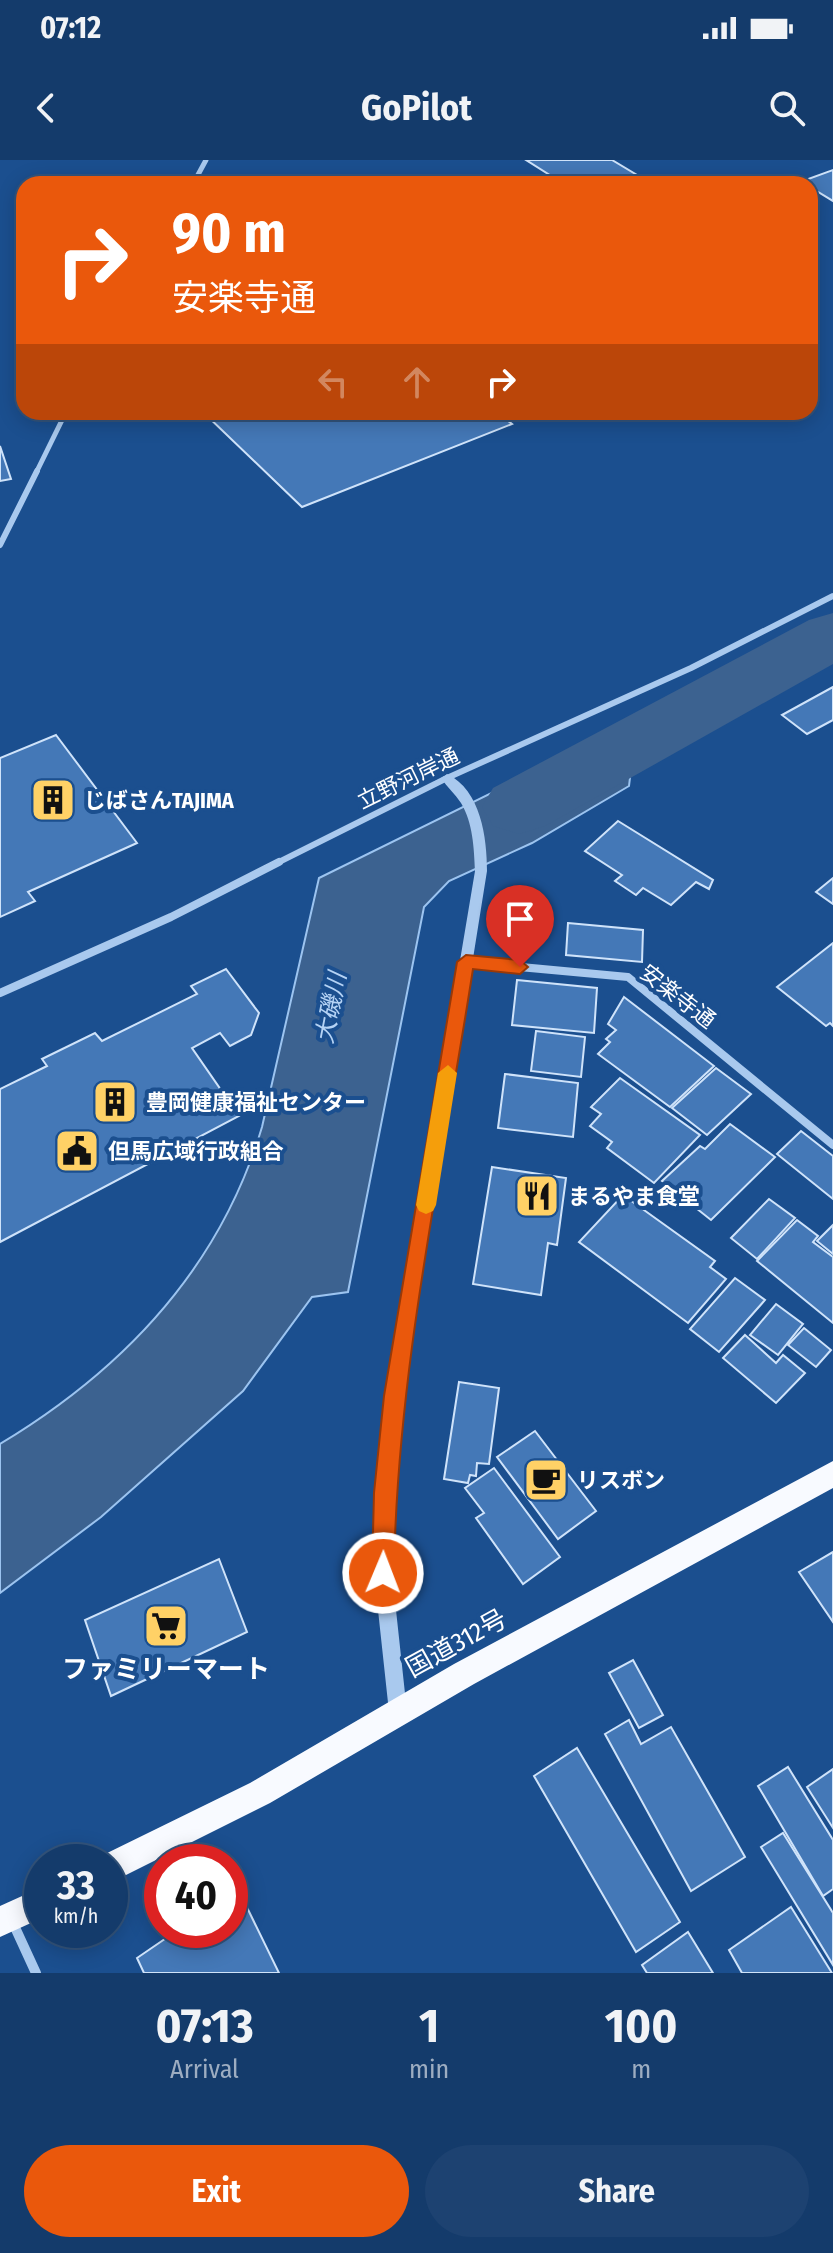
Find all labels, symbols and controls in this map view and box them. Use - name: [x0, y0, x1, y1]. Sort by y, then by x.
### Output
- text: 07:12: [40, 10, 101, 46]
- icon: back: [24, 86, 68, 130]
- text: GoPilot: [361, 86, 472, 130]
- icon: search: [765, 86, 809, 130]
- text: 90 m: [172, 200, 286, 267]
- icon: right: [40, 208, 144, 312]
- text: 安楽寺通: [172, 276, 316, 320]
- icon: left: [311, 360, 355, 404]
- icon: ahead: [395, 360, 439, 404]
- icon: right: [479, 360, 523, 404]
- street label: 立野河岸通: [353, 742, 464, 815]
- building icon: じばさんTAJIMA: [29, 776, 77, 824]
- place label: じばさんTAJIMA: [84, 787, 235, 814]
- pin: [486, 885, 554, 967]
- icon: arrive: [498, 897, 542, 941]
- street label: 安楽寺通: [635, 959, 721, 1034]
- water label: 大磯川: [310, 967, 352, 1046]
- building icon: 豊岡健康福祉センター: [91, 1078, 139, 1126]
- place label: 豊岡健康福祉センター: [146, 1089, 366, 1116]
- public building icon: 但馬広域行政組合: [53, 1127, 101, 1175]
- place label: 但馬広域行政組合: [108, 1138, 284, 1165]
- restaurant icon: まるやま食堂: [513, 1172, 561, 1220]
- place label: まるやま食堂: [568, 1183, 700, 1210]
- cafe icon: リスボン: [522, 1456, 570, 1504]
- place label: リスボン: [577, 1467, 665, 1494]
- position arrow: [341, 1531, 425, 1615]
- supermarket icon: ファミリーマート: [142, 1602, 190, 1650]
- street label: 国道312号: [400, 1603, 512, 1684]
- place label: ファミリーマート: [62, 1654, 270, 1685]
- speed limit sign: 40: [144, 1844, 248, 1948]
- text: 33: [57, 1862, 95, 1910]
- text: km/h: [54, 1904, 98, 1928]
- text: 07:13: [155, 1997, 254, 2055]
- text: 1: [419, 1997, 439, 2055]
- text: 100: [605, 1997, 678, 2055]
- text: Arrival: [170, 2054, 239, 2085]
- text: min: [409, 2054, 449, 2085]
- text: m: [631, 2054, 651, 2085]
- button: Exit: [24, 2145, 409, 2237]
- button: Share: [425, 2145, 809, 2237]

